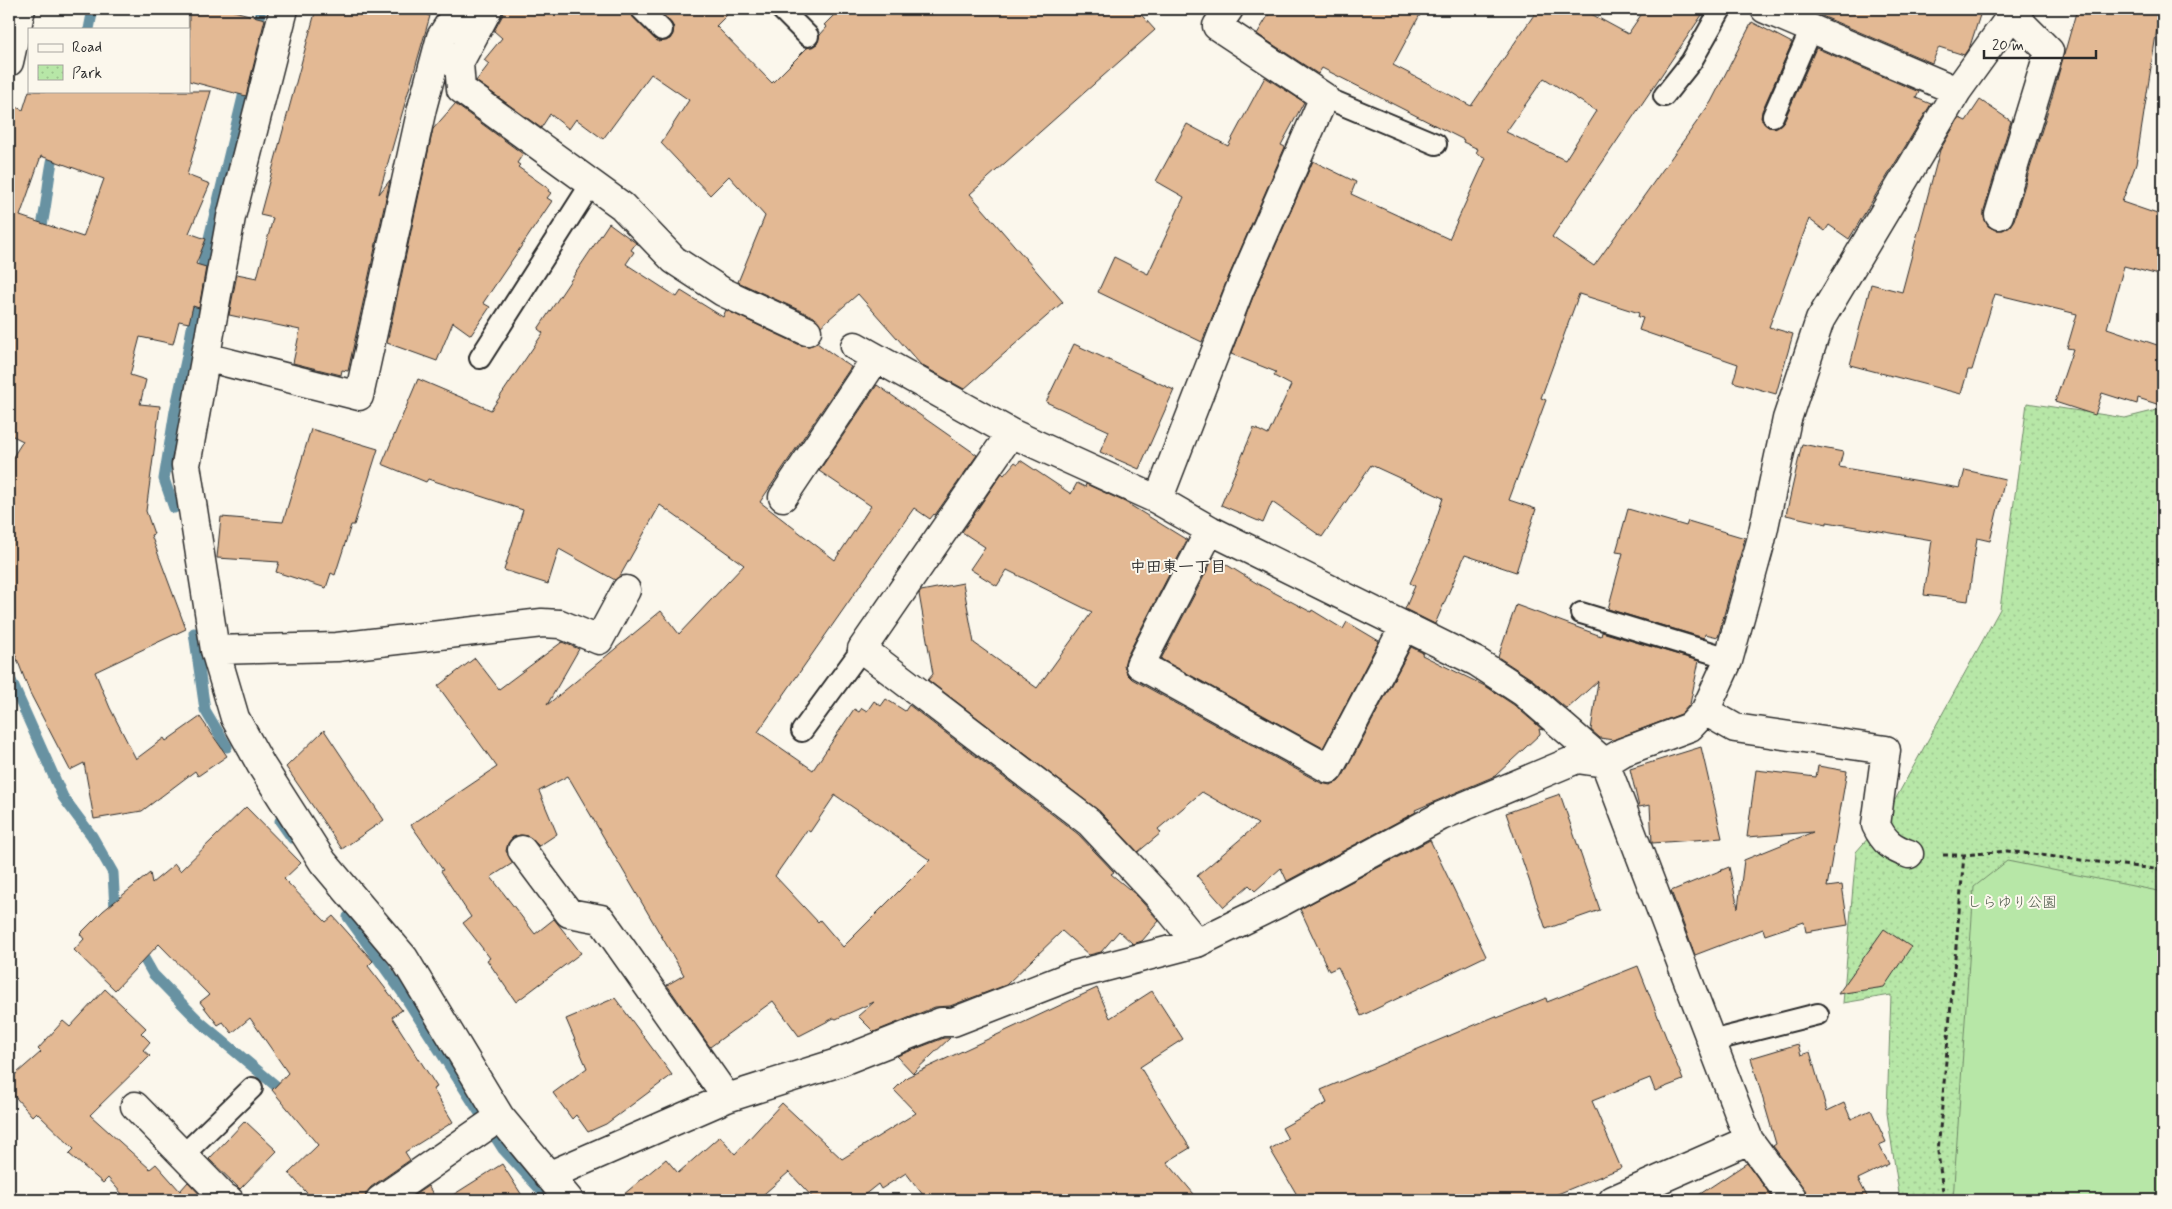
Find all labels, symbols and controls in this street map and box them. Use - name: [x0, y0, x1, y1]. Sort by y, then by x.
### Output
- legend: [28, 28, 190, 92]
- scale bar: [1984, 28, 2097, 60]
- text: 20 m: [1992, 36, 2024, 56]
- text: Road: [72, 38, 102, 58]
- text: Park: [72, 64, 102, 84]
- district label: 中田東一丁目: [1130, 557, 1226, 578]
- park label: しらゆり公園: [1967, 893, 2057, 913]

